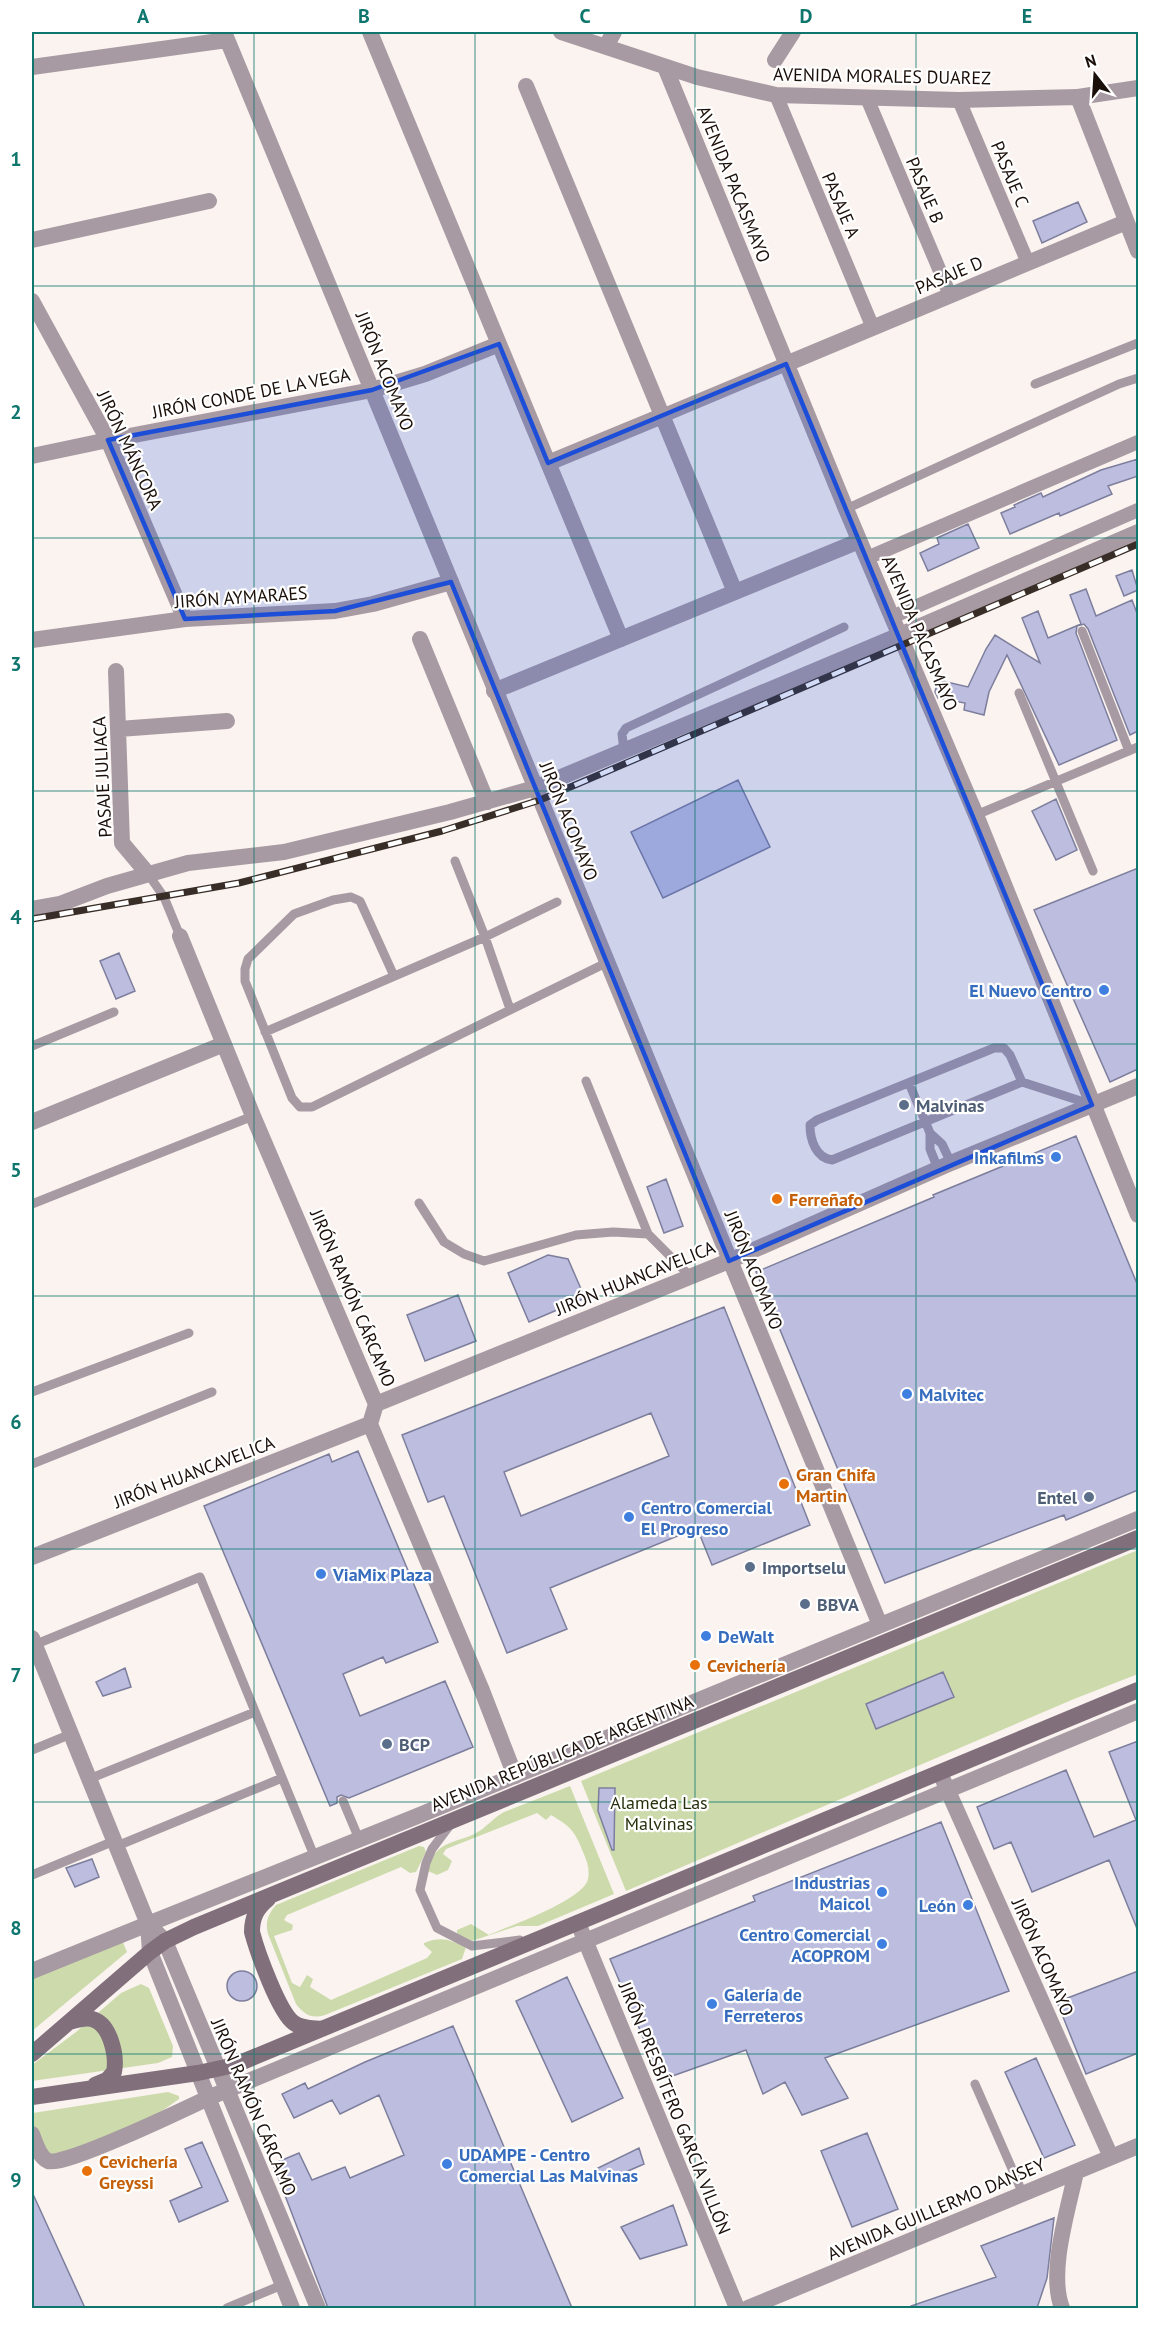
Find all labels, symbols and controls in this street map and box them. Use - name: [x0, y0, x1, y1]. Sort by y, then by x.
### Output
- text: A: [137, 3, 150, 29]
- text: B: [358, 3, 370, 29]
- text: C: [579, 3, 591, 29]
- text: D: [800, 3, 813, 29]
- text: E: [1022, 3, 1032, 29]
- north arrow: [1065, 45, 1125, 105]
- text: N: [1083, 50, 1099, 72]
- street label: AVENIDA MORALES DUAREZ: [773, 63, 991, 89]
- street label: AVENIDA PACASMAYO: [692, 102, 776, 266]
- street label: PASAJE C: [986, 138, 1034, 210]
- text: 1: [10, 146, 22, 172]
- street label: PASAJE B: [901, 153, 949, 227]
- street label: PASAJE A: [817, 169, 865, 242]
- street label: PASAJE D: [912, 251, 986, 299]
- street label: JIRÓN ACOMAYO: [350, 307, 419, 434]
- street label: JIRÓN CONDE DE LA VEGA: [149, 362, 352, 424]
- street label: JIRÓN MÁNCORA: [92, 386, 168, 514]
- text: 2: [10, 399, 22, 425]
- street label: AVENIDA PACASMAYO: [877, 552, 963, 714]
- street label: JIRÓN AYMARAES: [173, 581, 308, 613]
- text: 3: [10, 651, 22, 677]
- street label: PASAJE JULIACA: [87, 715, 117, 838]
- street label: JIRÓN ACOMAYO: [534, 757, 603, 884]
- text: 4: [10, 904, 22, 930]
- place label: El Nuevo Centro: [969, 979, 1092, 1002]
- marker: El Nuevo Centro: [1097, 983, 1111, 997]
- place label: Malvinas: [916, 1094, 985, 1117]
- marker: Malvinas: [897, 1098, 911, 1112]
- place label: Inkafilms: [974, 1146, 1044, 1169]
- marker: Inkafilms: [1049, 1150, 1063, 1164]
- text: 5: [10, 1157, 22, 1183]
- place label: Ferreñafo: [789, 1188, 863, 1211]
- marker: Ferreñafo: [770, 1192, 784, 1206]
- street label: JIRÓN RAMÓN CÁRCAMO: [305, 1205, 401, 1390]
- street label: JIRÓN ACOMAYO: [719, 1206, 788, 1333]
- street label: JIRÓN HUANCAVELICA: [551, 1235, 719, 1321]
- place label: Malvitec: [919, 1383, 984, 1406]
- marker: Malvitec: [900, 1387, 914, 1401]
- text: 6: [10, 1409, 22, 1435]
- street label: JIRÓN HUANCAVELICA: [109, 1431, 278, 1514]
- place label: Gran Chifa Martin: [796, 1463, 876, 1507]
- marker: Gran Chifa Martin: [777, 1477, 791, 1491]
- place label: Entel: [1037, 1486, 1078, 1509]
- marker: Entel: [1082, 1490, 1096, 1504]
- place label: Centro Comercial El Progreso: [641, 1496, 773, 1540]
- marker: Centro Comercial El Progreso: [622, 1510, 636, 1524]
- place label: Importselu: [762, 1556, 846, 1579]
- marker: Importselu: [743, 1560, 757, 1574]
- place label: ViaMix Plaza: [332, 1563, 432, 1586]
- marker: ViaMix Plaza: [314, 1567, 328, 1581]
- place label: BBVA: [817, 1593, 859, 1616]
- marker: BBVA: [798, 1597, 812, 1611]
- place label: DeWalt: [718, 1625, 775, 1648]
- marker: DeWalt: [699, 1629, 713, 1643]
- place label: Cevichería: [707, 1654, 786, 1677]
- marker: Cevichería: [688, 1658, 702, 1672]
- text: 7: [10, 1662, 22, 1688]
- street label: AVENIDA REPÚBLICA DE ARGENTINA: [427, 1689, 697, 1816]
- place label: BCP: [399, 1733, 430, 1756]
- marker: BCP: [380, 1737, 394, 1751]
- park label: Alameda Las Malvinas: [610, 1791, 708, 1835]
- place label: Industrias Maicol: [794, 1871, 871, 1915]
- marker: Industrias Maicol: [875, 1885, 889, 1899]
- place label: León: [919, 1894, 956, 1917]
- street label: JIRÓN ACOMAYO: [1006, 1894, 1079, 2019]
- marker: León: [961, 1898, 975, 1912]
- text: 8: [10, 1915, 22, 1941]
- place label: Centro Comercial ACOPROM: [739, 1923, 871, 1967]
- marker: Centro Comercial ACOPROM: [875, 1937, 889, 1951]
- street label: JIRÓN PRESBÍTERO GARCÍA VILLÓN: [613, 1977, 736, 2238]
- place label: Galería de Ferreteros: [724, 1983, 803, 2027]
- marker: Galería de Ferreteros: [705, 1997, 719, 2011]
- street label: JIRÓN RAMÓN CÁRCAMO: [206, 2014, 302, 2199]
- place label: UDAMPE - Centro Comercial Las Malvinas: [459, 2143, 639, 2187]
- place label: Cevichería Greyssi: [99, 2150, 178, 2194]
- street label: AVENIDA GUILLERMO DANSEY: [824, 2153, 1048, 2265]
- marker: UDAMPE - Centro Comercial Las Malvinas: [440, 2157, 454, 2171]
- marker: Cevichería Greyssi: [80, 2164, 94, 2178]
- text: 9: [10, 2167, 22, 2193]

